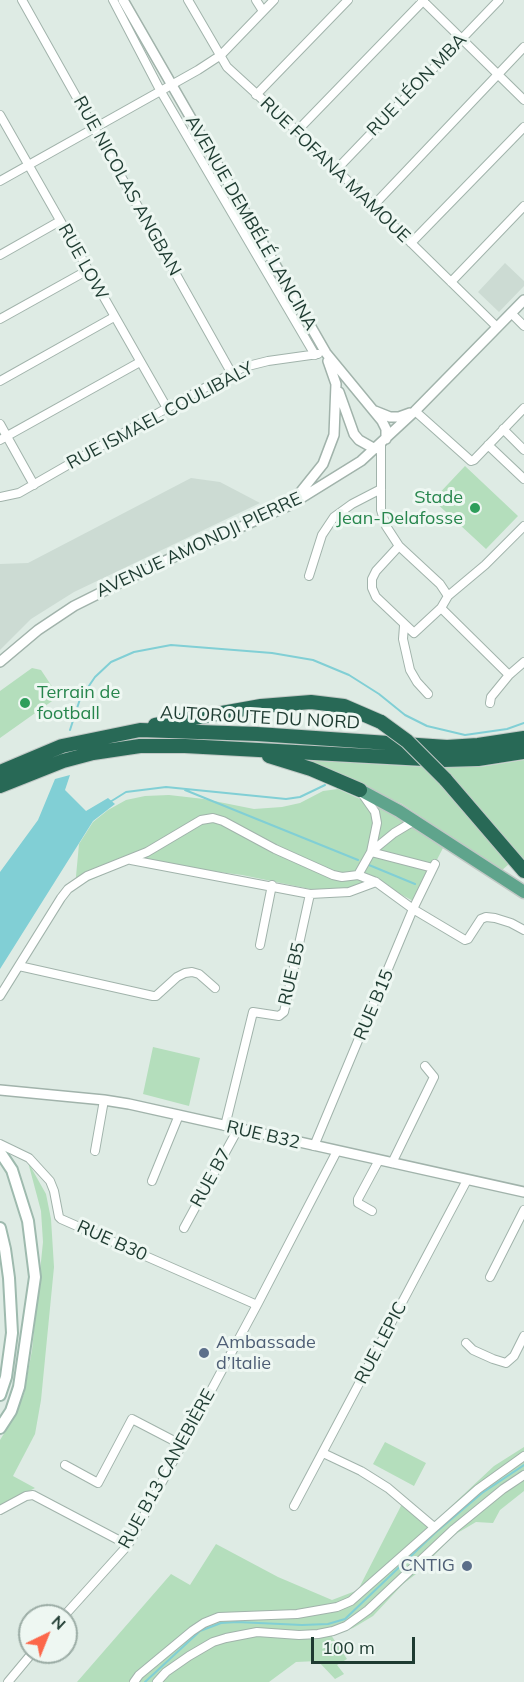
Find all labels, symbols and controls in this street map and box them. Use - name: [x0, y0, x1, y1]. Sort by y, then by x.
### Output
- street label: RUE LÉON MBA: [363, 29, 471, 141]
- street label: RUE NICOLAS ANGBAN: [69, 92, 185, 280]
- street label: RUE FOFANA MAMOUE: [256, 93, 414, 247]
- street label: AVENUE DEMBÉLÉ LANCINA: [181, 112, 321, 334]
- street label: RUE LOW: [53, 220, 113, 304]
- street label: RUE ISMAEL COULIBALY: [63, 358, 257, 474]
- place label: Stade Jean-Delafosse: [336, 487, 463, 530]
- street label: AVENUE AMONDJI PIERRE: [93, 488, 305, 602]
- marker: Stade Jean-Delafosse: [468, 501, 482, 515]
- place label: Terrain de football: [37, 682, 120, 724]
- marker: Terrain de football: [18, 696, 32, 710]
- street label: AUTOROUTE DU NORD: [159, 702, 361, 734]
- street label: RUE B5: [274, 940, 310, 1008]
- street label: RUE B15: [349, 966, 399, 1044]
- street label: RUE B32: [224, 1116, 302, 1154]
- street label: RUE B7: [186, 1145, 236, 1211]
- street label: RUE B30: [73, 1216, 151, 1266]
- street label: RUE LEPIC: [350, 1298, 412, 1388]
- place label: Ambassade d’Italie: [216, 1332, 316, 1374]
- marker: Ambassade d’Italie: [197, 1346, 211, 1360]
- street label: RUE B13 CANEBIÈRE: [114, 1385, 220, 1553]
- place label: CNTIG: [401, 1555, 455, 1577]
- marker: CNTIG: [460, 1559, 474, 1573]
- north arrow: [18, 1604, 78, 1664]
- text: N: [48, 1611, 70, 1634]
- scale bar: [314, 1625, 418, 1663]
- text: 100 m: [322, 1636, 375, 1659]

